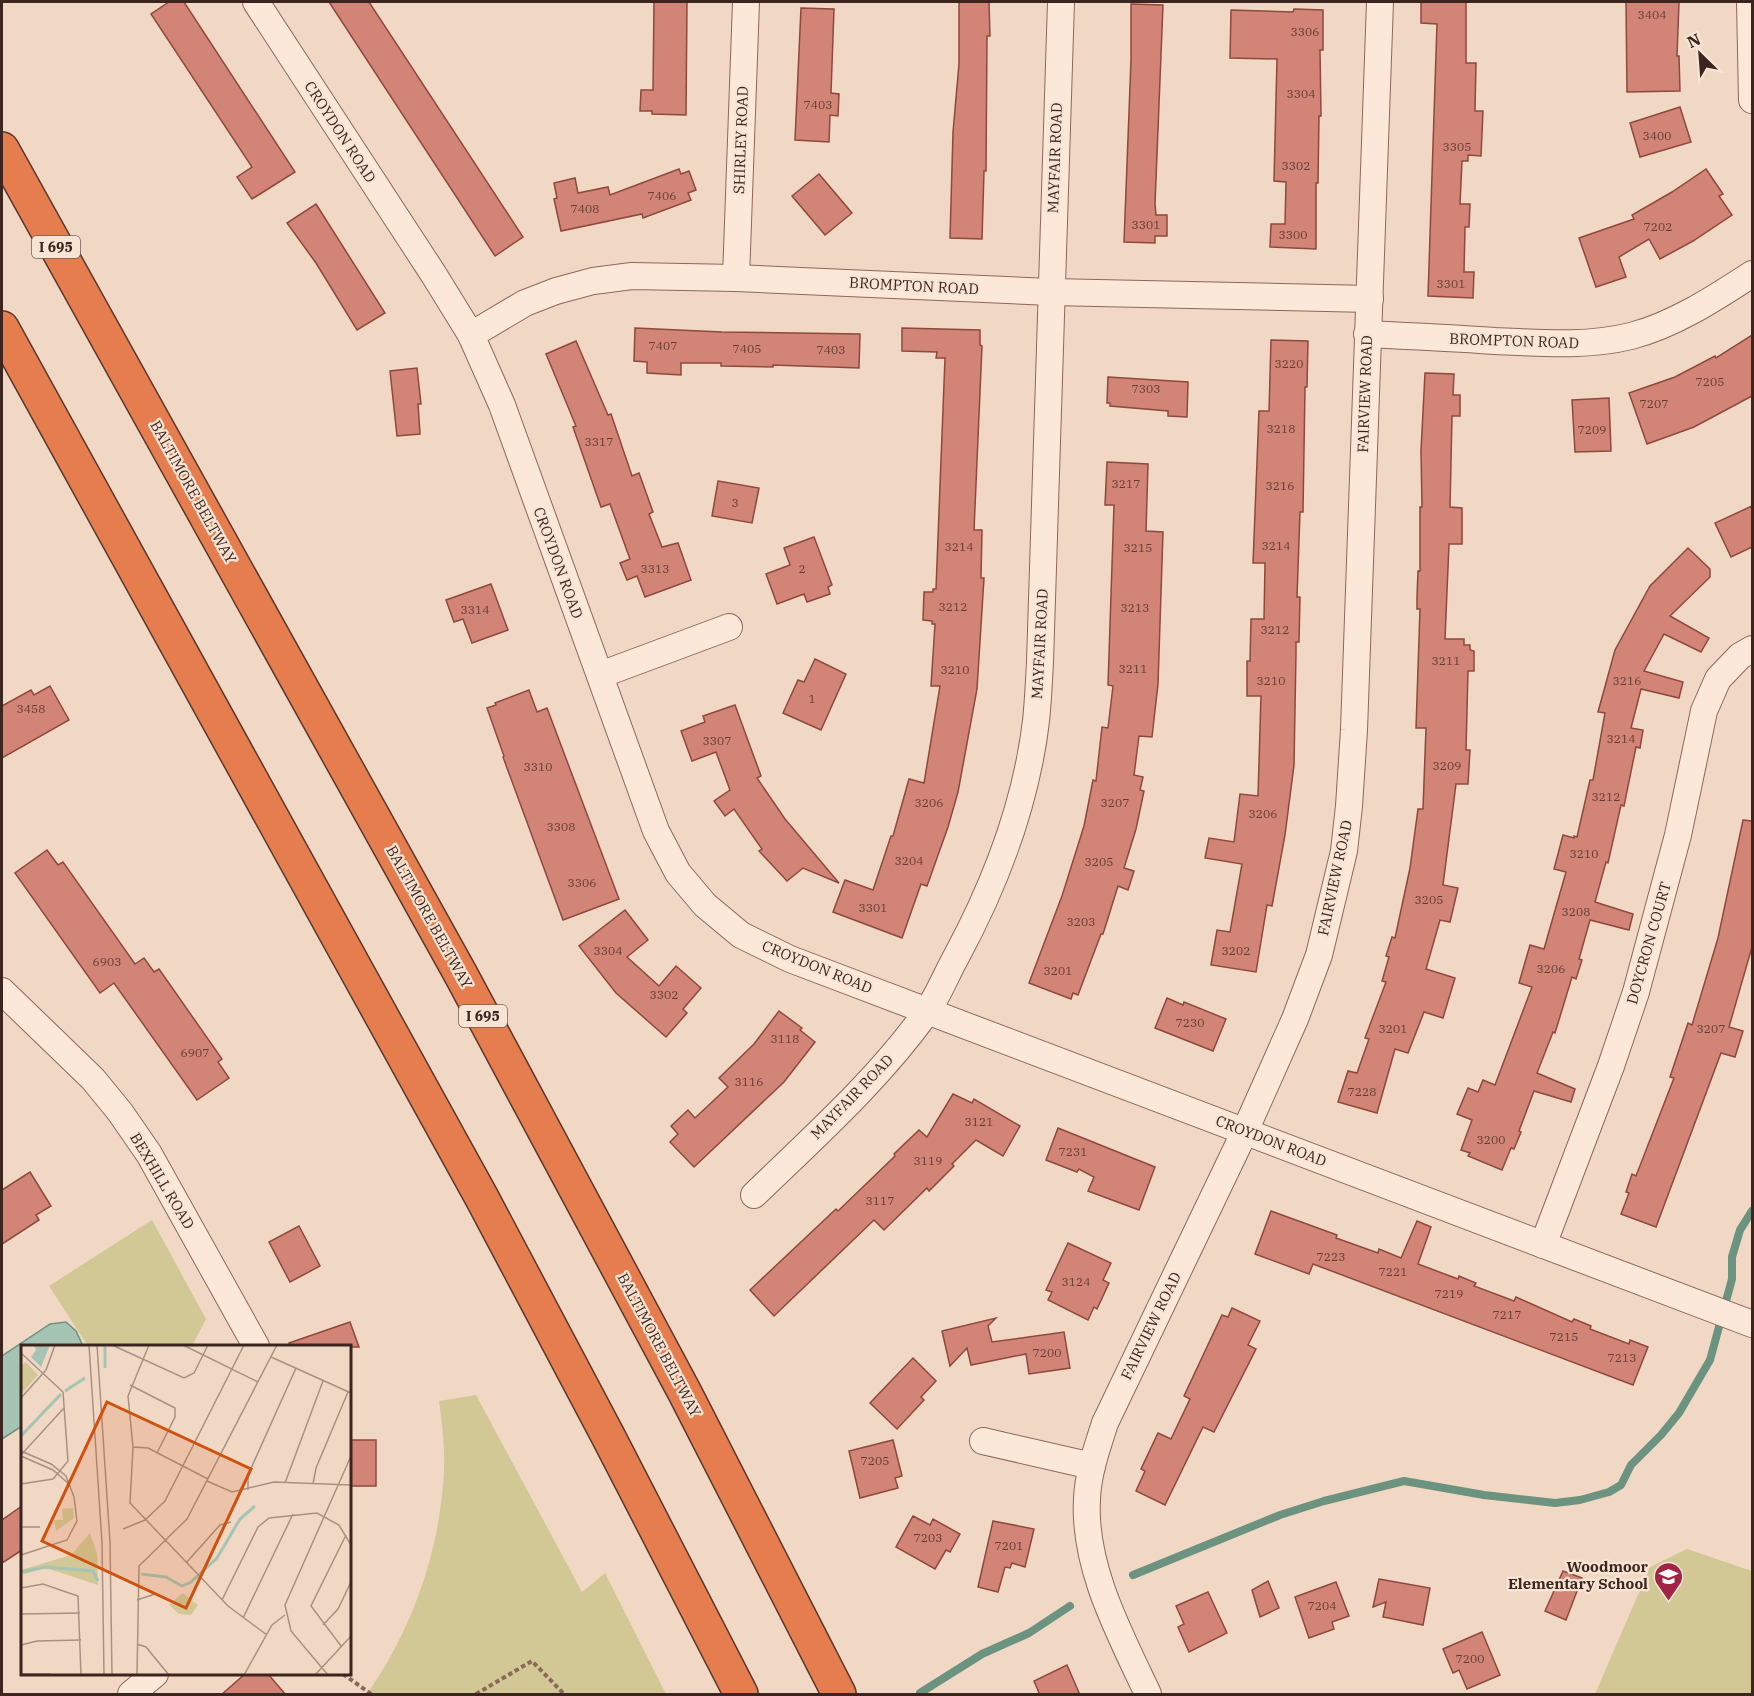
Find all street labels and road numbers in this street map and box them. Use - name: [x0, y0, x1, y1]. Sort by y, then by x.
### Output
- street label: CROYDON ROAD: [301, 77, 380, 186]
- street label: SHIRLEY ROAD: [729, 86, 752, 194]
- street label: MAYFAIR ROAD: [1043, 102, 1066, 214]
- road number: I 695: [32, 236, 80, 258]
- street label: BROMPTON ROAD: [849, 273, 979, 298]
- street label: BROMPTON ROAD: [1449, 329, 1579, 352]
- street label: FAIRVIEW ROAD: [1353, 335, 1376, 453]
- street label: BALTIMORE BELTWAY: [146, 417, 241, 567]
- street label: CROYDON ROAD: [529, 504, 587, 621]
- street label: MAYFAIR ROAD: [1027, 588, 1052, 700]
- street label: FAIRVIEW ROAD: [1313, 818, 1356, 937]
- street label: BALTIMORE BELTWAY: [382, 842, 477, 992]
- street label: DOYCRON COURT: [1622, 879, 1675, 1006]
- street label: CROYDON ROAD: [759, 936, 875, 997]
- road number: I 695: [459, 1005, 507, 1027]
- street label: MAYFAIR ROAD: [806, 1050, 897, 1143]
- street label: CROYDON ROAD: [1213, 1111, 1329, 1170]
- street label: BEXHILL ROAD: [126, 1129, 199, 1232]
- street label: BALTIMORE BELTWAY: [613, 1269, 706, 1420]
- street label: FAIRVIEW ROAD: [1116, 1269, 1185, 1383]

